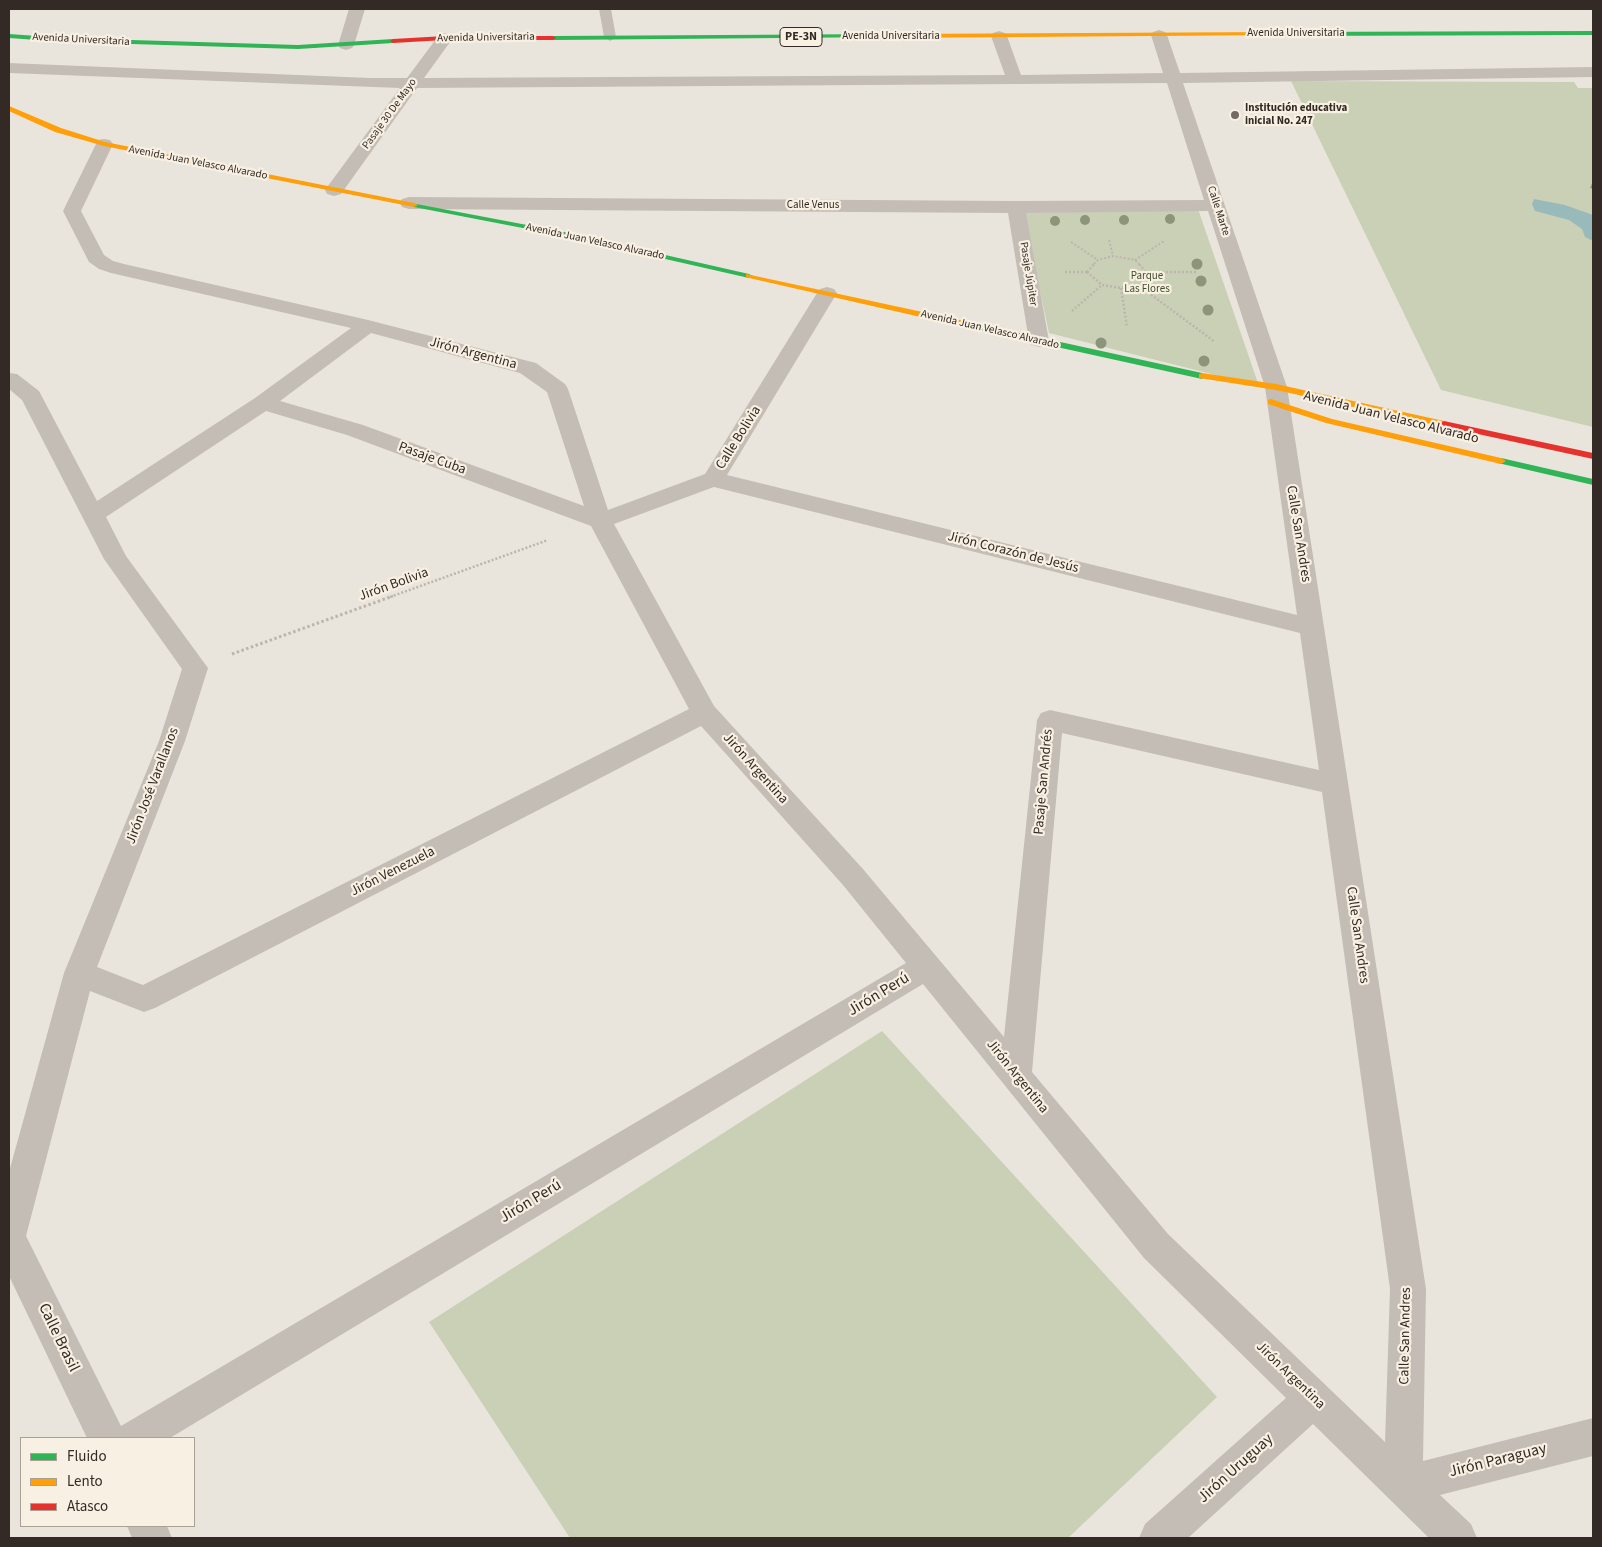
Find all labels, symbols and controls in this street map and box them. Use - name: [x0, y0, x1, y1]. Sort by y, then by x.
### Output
- street label: Avenida Universitaria: [1247, 27, 1345, 41]
- road number: PE-3N: [780, 28, 822, 46]
- street label: Avenida Universitaria: [842, 30, 940, 44]
- street label: Avenida Universitaria: [32, 31, 130, 49]
- street label: Avenida Universitaria: [437, 31, 535, 45]
- street label: Pasaje 30 De Mayo: [360, 76, 420, 152]
- place label: Institución educativa inicial No. 247: [1245, 102, 1347, 128]
- marker: Institución educativa inicial No. 247: [1229, 109, 1241, 121]
- street label: Avenida Juan Velasco Alvarado: [127, 143, 269, 183]
- street label: Calle Marte: [1204, 184, 1232, 238]
- street label: Calle Venus: [787, 199, 839, 213]
- street label: Avenida Juan Velasco Alvarado: [525, 221, 665, 263]
- street label: Pasaje Júpiter: [1016, 241, 1040, 307]
- park label: Parque Las Flores: [1124, 270, 1170, 296]
- street label: Avenida Juan Velasco Alvarado: [920, 308, 1060, 352]
- street label: Jirón Argentina: [428, 334, 518, 374]
- street label: Avenida Juan Velasco Alvarado: [1302, 388, 1480, 448]
- street label: Calle Bolivia: [713, 403, 765, 473]
- street label: Pasaje Cuba: [396, 439, 468, 479]
- street label: Calle San Andres: [1282, 485, 1314, 583]
- street label: Jirón Corazón de Jesús: [946, 529, 1080, 577]
- street label: Jirón Bolivia: [357, 565, 431, 605]
- street label: Jirón José Varallanos: [123, 725, 183, 847]
- street label: Pasaje San Andrés: [1031, 728, 1057, 836]
- street label: Jirón Argentina: [719, 730, 791, 808]
- street label: Jirón Venezuela: [348, 844, 438, 900]
- street label: Calle San Andres: [1342, 886, 1372, 984]
- street label: Jirón Perú: [845, 969, 913, 1021]
- street label: Jirón Argentina: [982, 1037, 1052, 1117]
- street label: Jirón Perú: [497, 1176, 565, 1228]
- street label: Calle San Andres: [1397, 1287, 1415, 1385]
- street label: Calle Brasil: [33, 1301, 83, 1375]
- street label: Jirón Argentina: [1252, 1339, 1328, 1413]
- street label: Jirón Uruguay: [1194, 1430, 1278, 1508]
- legend: [20, 1437, 195, 1527]
- street label: Jirón Paraguay: [1447, 1440, 1549, 1482]
- text: Fluido: [67, 1446, 107, 1467]
- text: Lento: [67, 1471, 103, 1492]
- text: Atasco: [67, 1496, 108, 1517]

